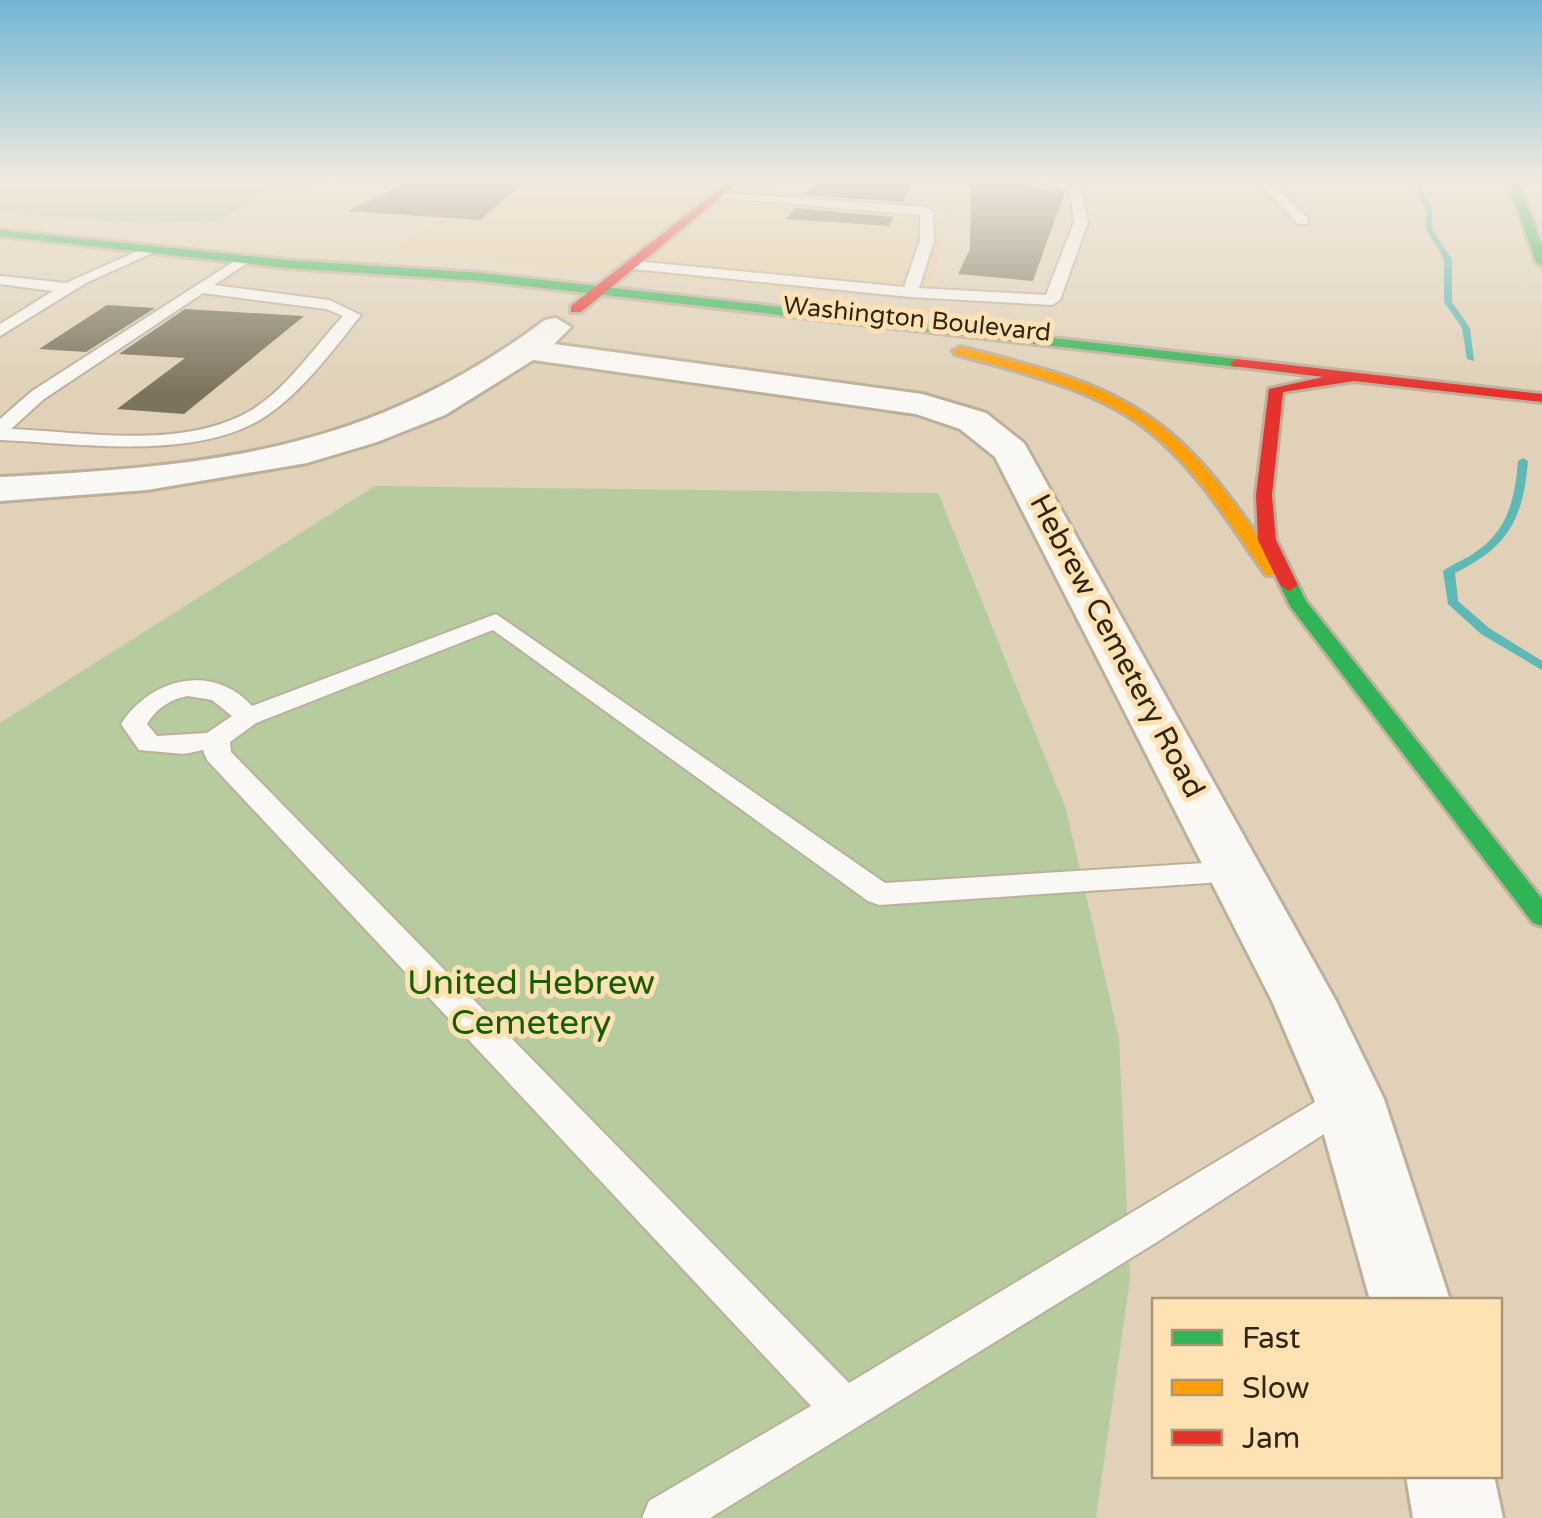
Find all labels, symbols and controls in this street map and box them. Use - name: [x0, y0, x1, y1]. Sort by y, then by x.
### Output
- street label: Washington Boulevard: [782, 290, 1052, 348]
- street label: Hebrew Cemetery Road: [1021, 488, 1213, 804]
- park label: United Hebrew Cemetery: [407, 962, 655, 1044]
- legend: [1152, 1298, 1502, 1478]
- text: Fast: [1242, 1320, 1301, 1357]
- text: Slow: [1242, 1370, 1310, 1407]
- text: Jam: [1242, 1420, 1300, 1457]

